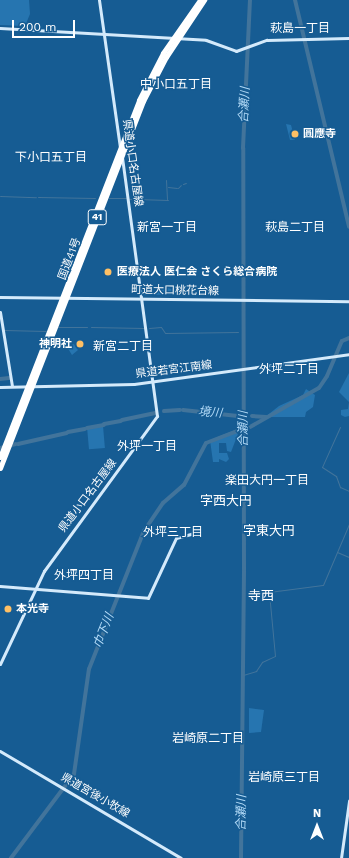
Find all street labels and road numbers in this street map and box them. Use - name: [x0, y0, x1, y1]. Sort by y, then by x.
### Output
- street label: 県道小口名古屋線: [119, 119, 145, 207]
- road number: 41: [87, 209, 107, 225]
- street label: 国道41号: [56, 236, 84, 282]
- street label: 町道大口桃花台線: [131, 284, 219, 298]
- street label: 県道若宮江南線: [135, 359, 213, 381]
- street label: 県道小口名古屋線: [56, 457, 120, 535]
- street label: 県道宮後小牧線: [58, 771, 132, 821]

